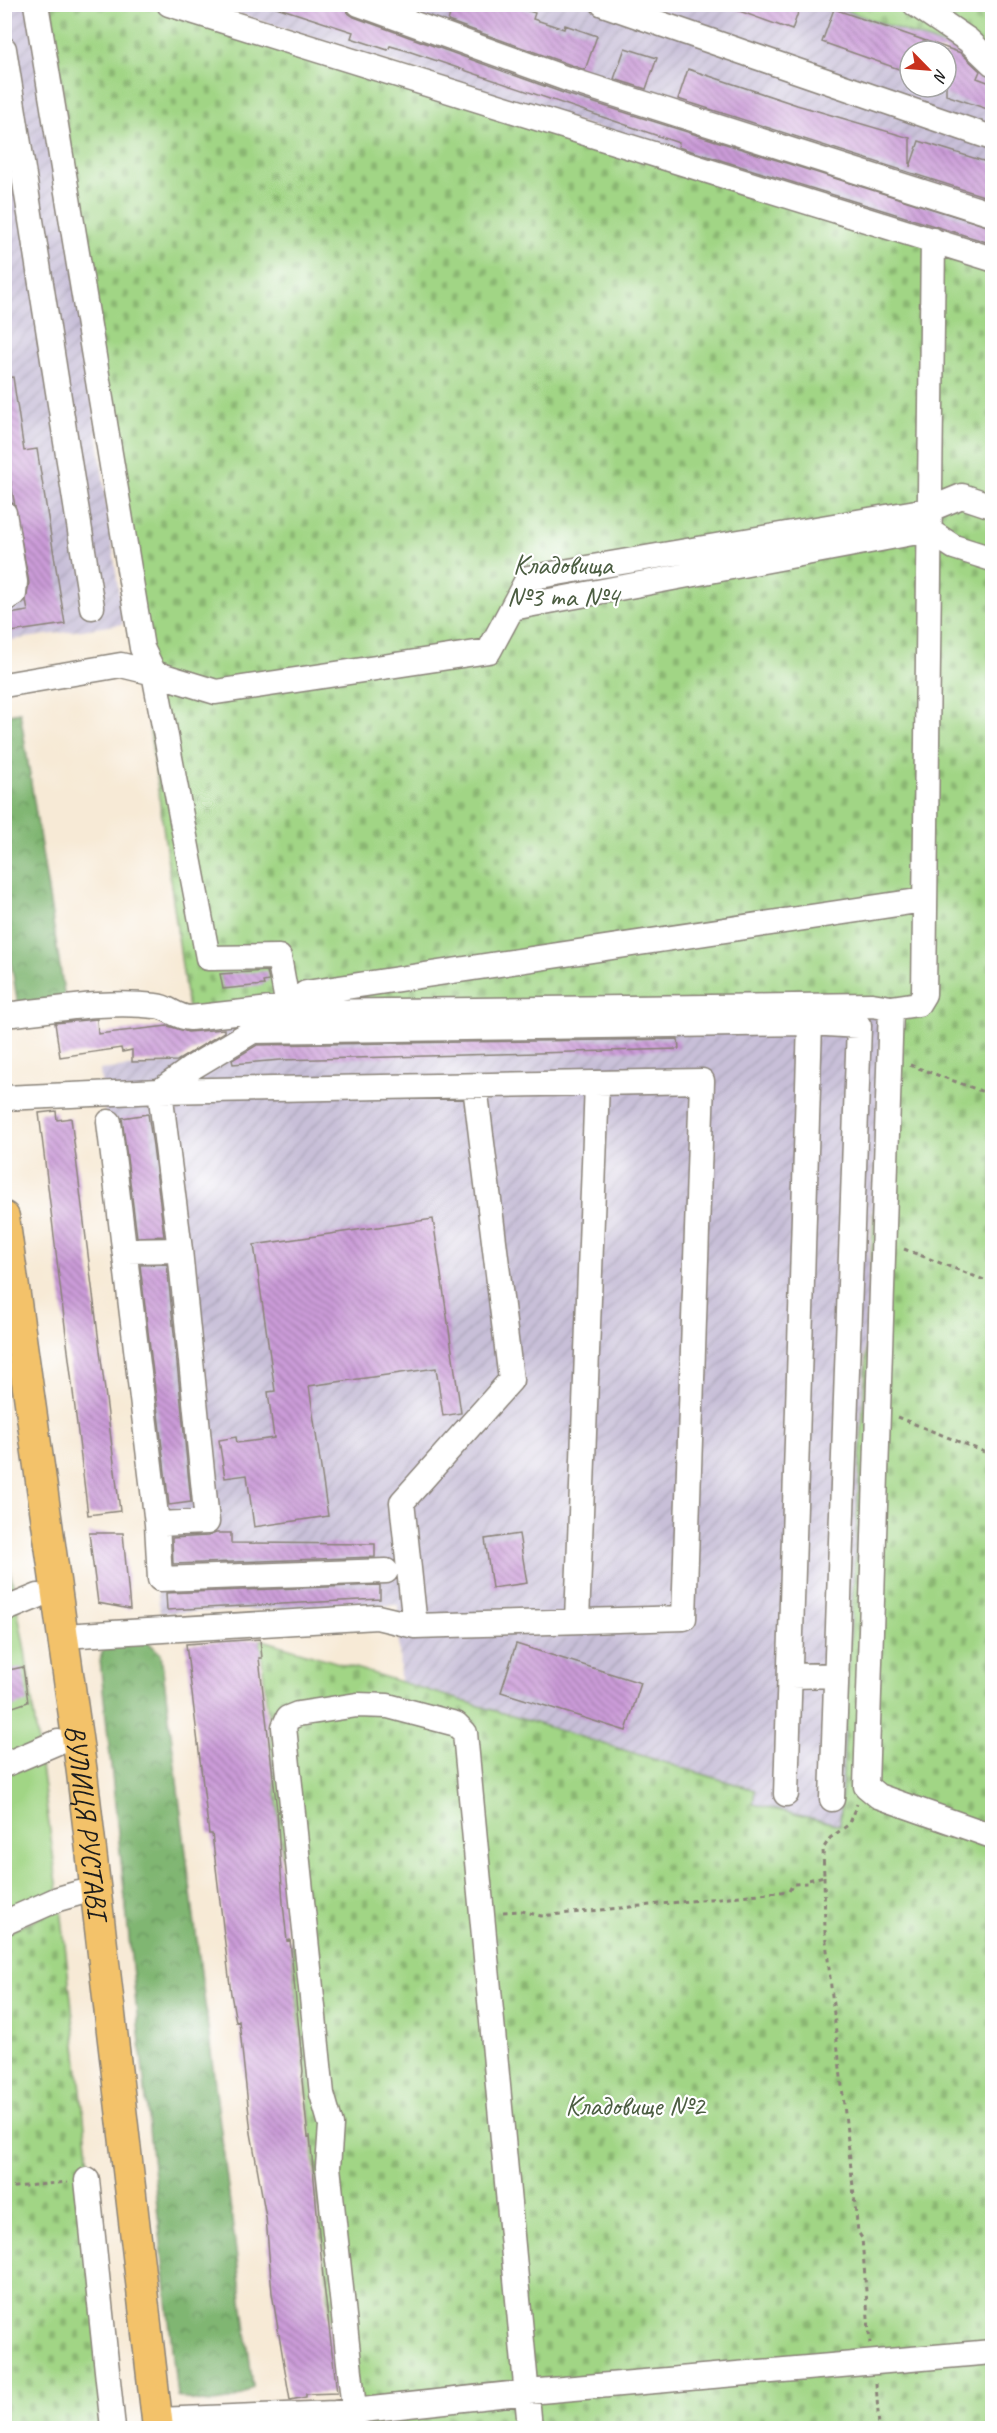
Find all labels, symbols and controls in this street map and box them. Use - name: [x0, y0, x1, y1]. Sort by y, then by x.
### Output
- north arrow: [898, 39, 958, 99]
- text: N: [928, 66, 952, 86]
- park label: Кладовища №3 та №4: [507, 547, 622, 614]
- street label: ВУЛИЦЯ РУСТАВІ: [57, 1723, 116, 1925]
- park label: Кладовище №2: [565, 2088, 707, 2123]

